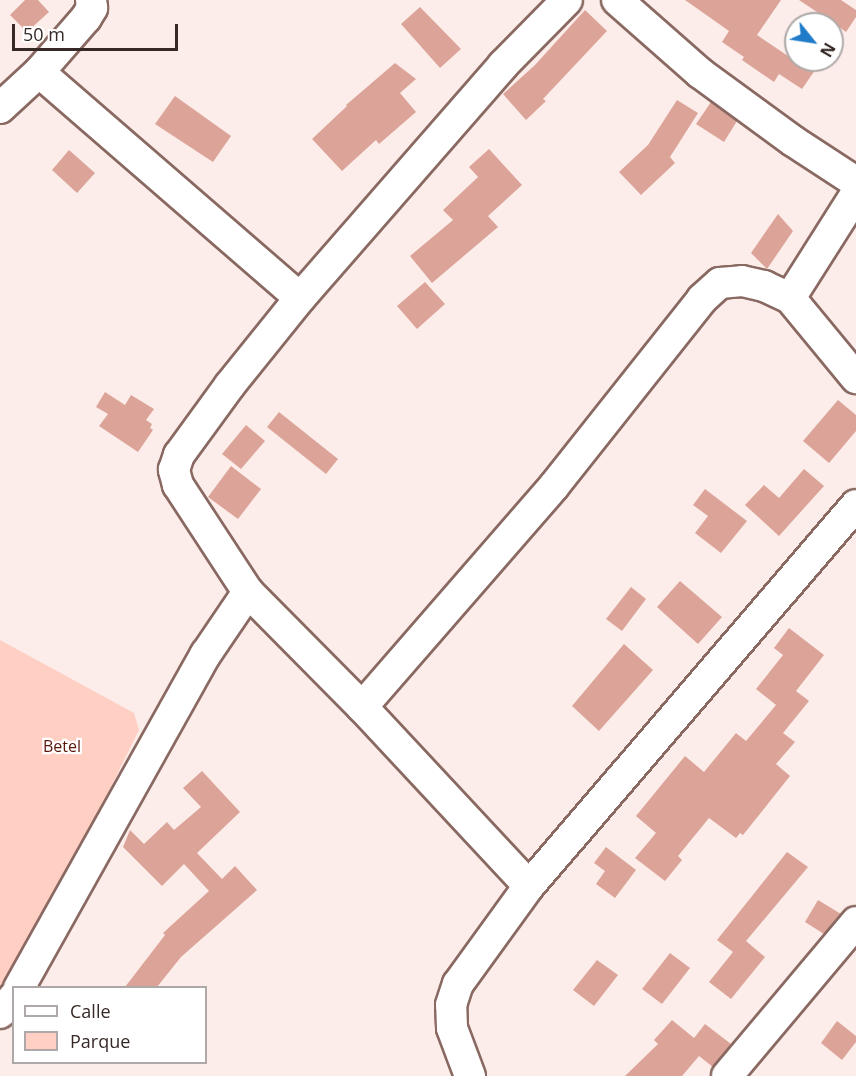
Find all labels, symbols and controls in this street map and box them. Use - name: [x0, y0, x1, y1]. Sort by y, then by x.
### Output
- scale bar: [15, 12, 182, 50]
- north arrow: [784, 12, 844, 72]
- text: 50 m: [23, 22, 65, 46]
- text: N: [815, 39, 841, 61]
- park label: Betel: [43, 736, 81, 756]
- legend: [12, 986, 207, 1064]
- text: Calle: [70, 999, 111, 1023]
- text: Parque: [70, 1029, 130, 1053]

